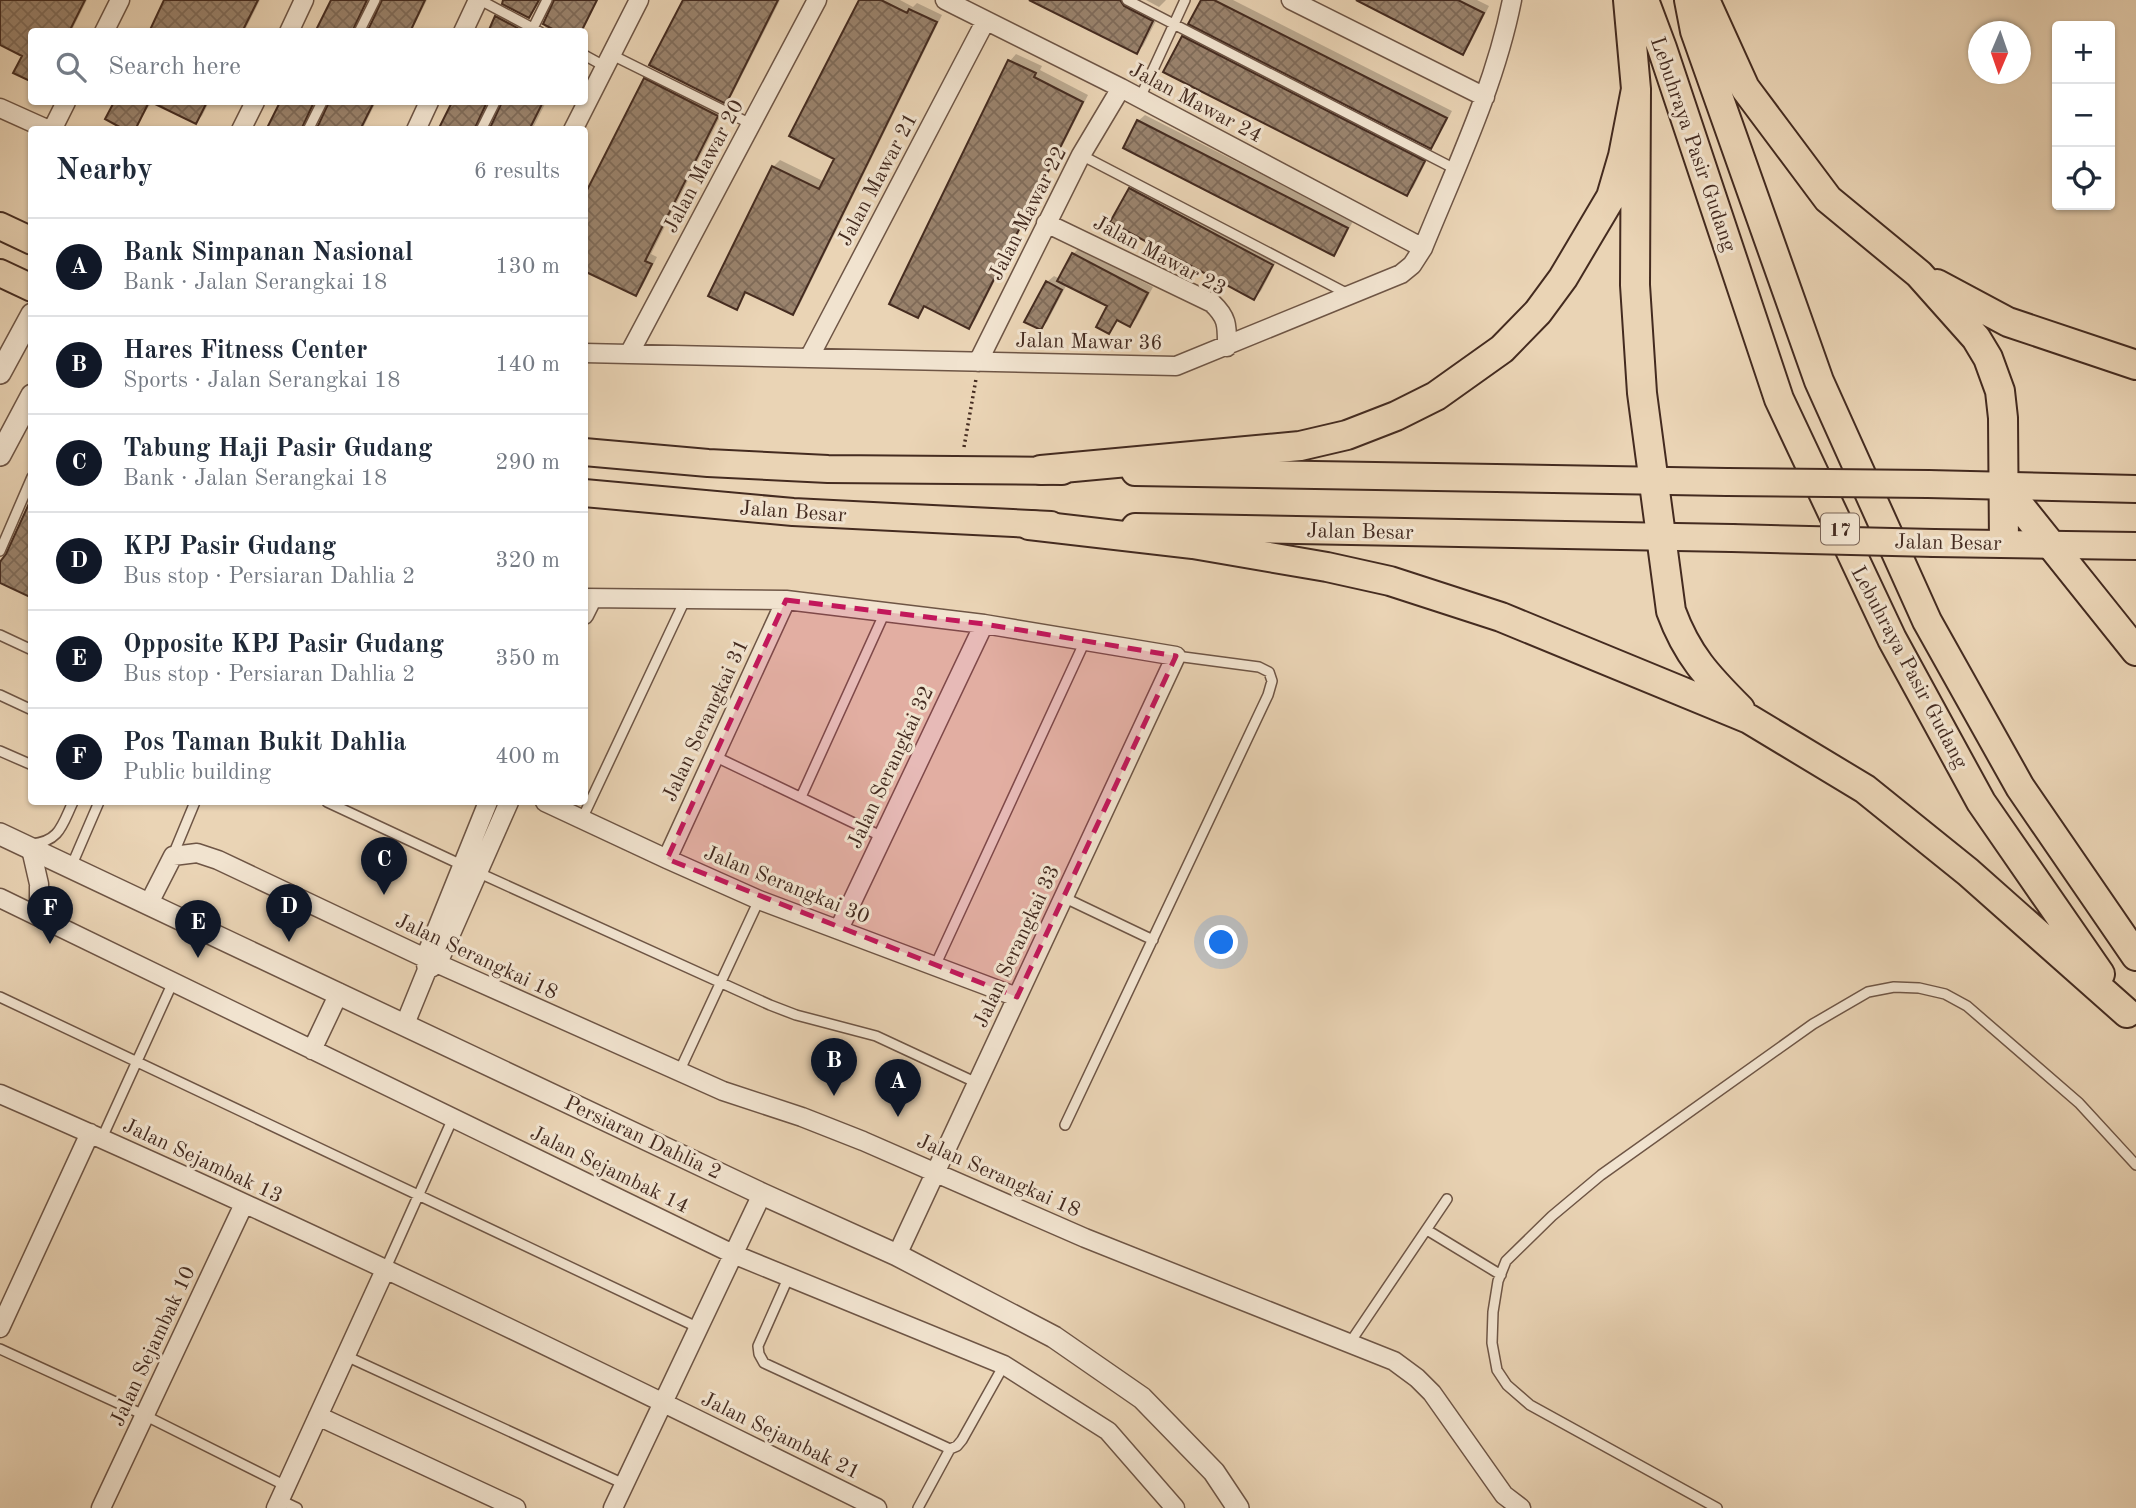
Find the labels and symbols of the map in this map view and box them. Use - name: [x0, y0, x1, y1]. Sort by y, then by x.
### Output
- north arrow: [1968, 21, 2031, 84]
- street label: Lebuhraya Pasir Gudang: [1646, 34, 1739, 255]
- street label: Jalan Mawar 24: [1125, 59, 1265, 147]
- street label: Jalan Mawar 20: [660, 97, 748, 237]
- street label: Jalan Mawar 21: [834, 110, 922, 250]
- street label: Jalan Mawar 22: [986, 143, 1071, 284]
- street label: Jalan Mawar 23: [1089, 212, 1229, 300]
- street label: Jalan Mawar 36: [1015, 331, 1163, 354]
- street label: Jalan Besar: [739, 498, 847, 527]
- road number: 17: [1821, 514, 1859, 544]
- street label: Jalan Besar: [1306, 521, 1414, 544]
- street label: Jalan Besar: [1894, 532, 2002, 555]
- street label: Lebuhraya Pasir Gudang: [1846, 563, 1971, 773]
- street label: Jalan Serangkai 31: [660, 636, 753, 805]
- street label: Jalan Serangkai 32: [845, 683, 938, 852]
- pin: C: [361, 837, 407, 895]
- street label: Jalan Serangkai 30: [701, 843, 872, 928]
- street label: Jalan Serangkai 33: [971, 862, 1064, 1031]
- pin: D: [266, 884, 312, 942]
- pin: F: [27, 886, 73, 944]
- pin: E: [175, 900, 221, 958]
- street label: Jalan Serangkai 18: [392, 911, 561, 1004]
- your location: [1204, 925, 1238, 959]
- pin: B: [811, 1038, 857, 1096]
- pin: A: [875, 1059, 921, 1117]
- street label: Persiaran Dahlia 2: [561, 1093, 724, 1184]
- street label: Jalan Sejambak 13: [119, 1115, 286, 1208]
- street label: Jalan Sejambak 14: [527, 1123, 692, 1218]
- street label: Jalan Serangkai 18: [913, 1131, 1083, 1222]
- street label: Jalan Sejambak 10: [107, 1263, 200, 1430]
- street label: Jalan Sejambak 21: [698, 1389, 863, 1484]

